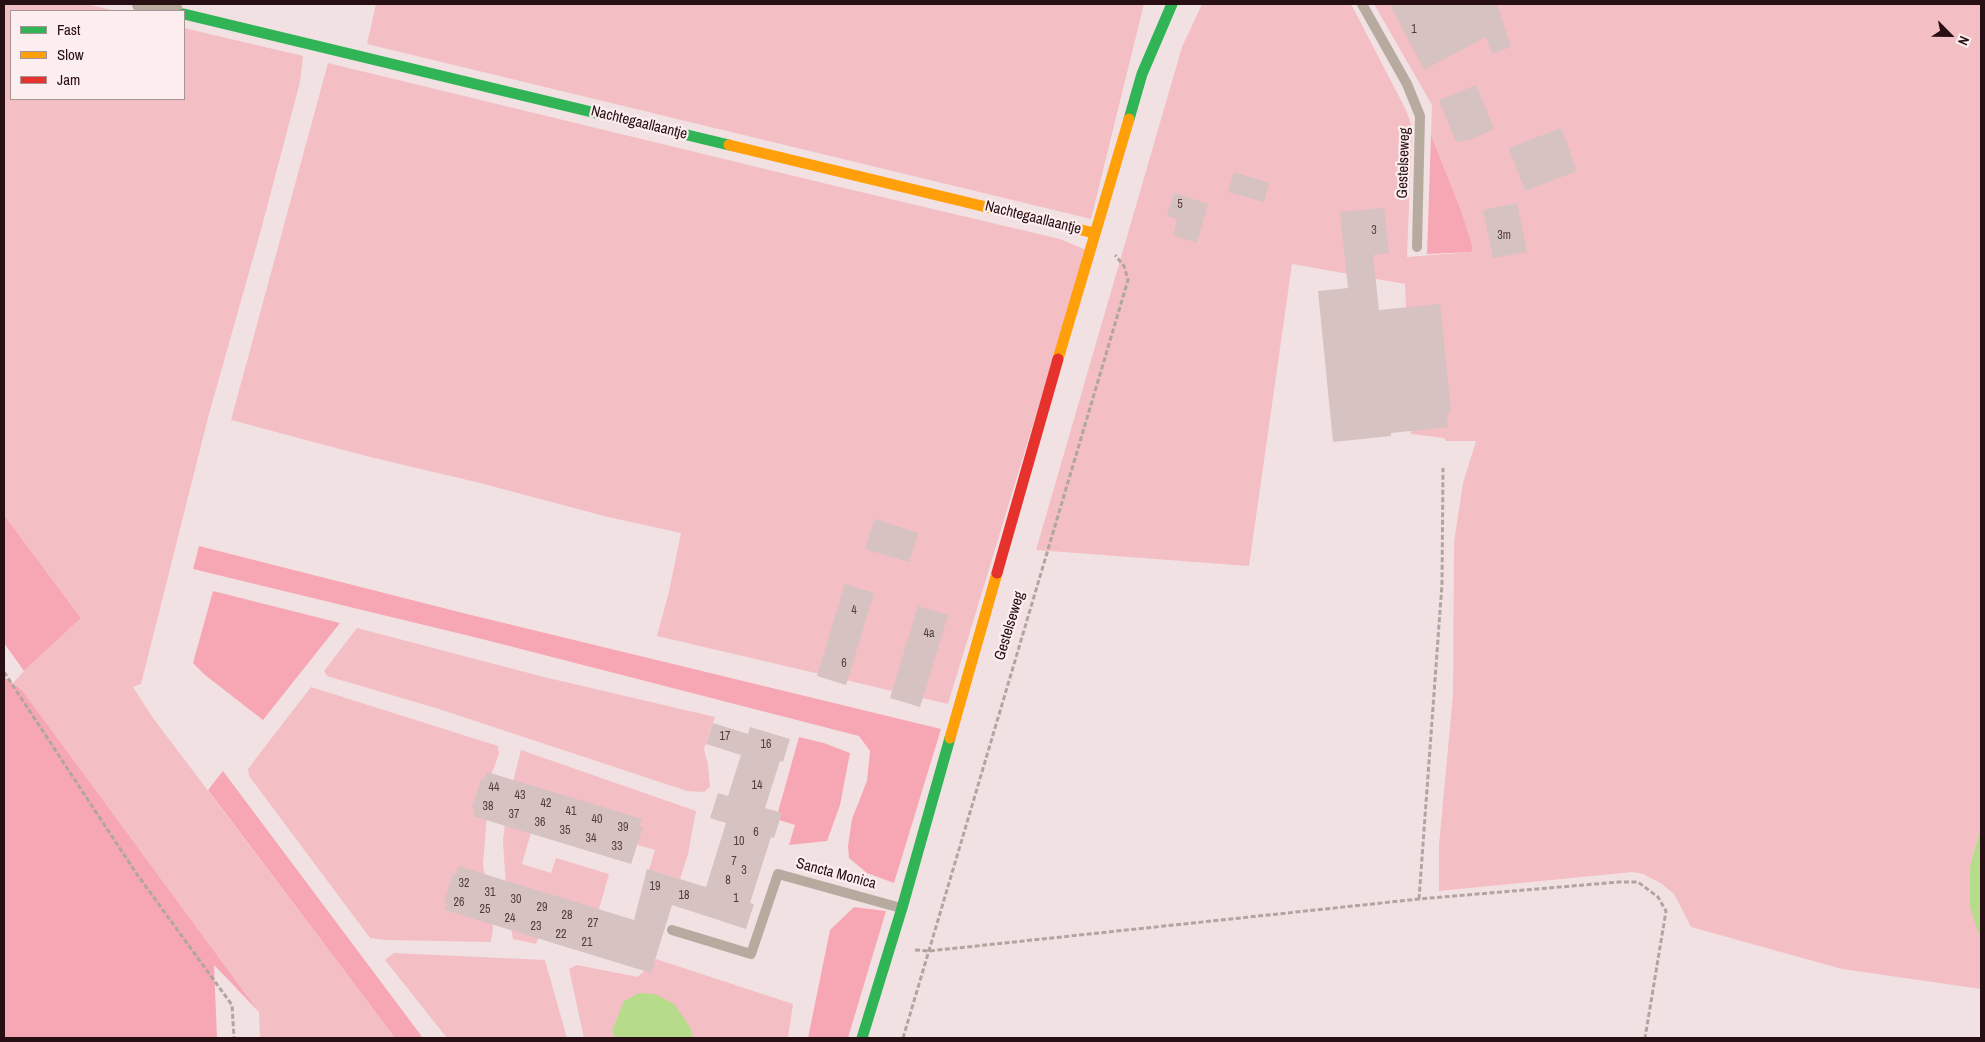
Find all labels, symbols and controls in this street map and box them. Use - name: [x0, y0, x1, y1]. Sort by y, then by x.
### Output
- legend: [10, 10, 185, 100]
- north arrow: [1925, 10, 1975, 60]
- text: Fast: [57, 19, 80, 40]
- house number: 1: [1411, 23, 1417, 37]
- text: N: [1954, 34, 1974, 48]
- text: Slow: [57, 44, 84, 65]
- text: Jam: [57, 69, 80, 90]
- street label: Nachtegaallaantje: [589, 102, 689, 144]
- street label: Gestelseweg: [1394, 127, 1414, 199]
- street label: Nachtegaallaantje: [983, 197, 1083, 239]
- house number: 5: [1177, 198, 1183, 212]
- house number: 3: [1371, 224, 1377, 238]
- house number: 3m: [1497, 229, 1511, 243]
- street label: Gestelseweg: [991, 589, 1029, 663]
- house number: 4: [851, 604, 857, 618]
- house number: 4a: [924, 627, 934, 641]
- house number: 6: [841, 657, 847, 671]
- house number: 17: [720, 730, 730, 744]
- house number: 16: [761, 738, 771, 752]
- house number: 14: [752, 779, 762, 793]
- house number: 44: [489, 781, 499, 795]
- house number: 43: [515, 789, 525, 803]
- house number: 42: [541, 797, 551, 811]
- house number: 38: [483, 800, 493, 814]
- house number: 41: [566, 805, 576, 819]
- house number: 37: [509, 808, 519, 822]
- house number: 40: [592, 813, 602, 827]
- house number: 36: [535, 816, 545, 830]
- house number: 39: [618, 821, 628, 835]
- house number: 35: [560, 824, 570, 838]
- house number: 6: [753, 826, 759, 840]
- house number: 34: [586, 832, 596, 846]
- house number: 10: [734, 835, 744, 849]
- house number: 33: [612, 840, 622, 854]
- house number: 7: [731, 855, 737, 869]
- street label: Sancta Monica: [794, 855, 878, 893]
- house number: 3: [741, 864, 747, 878]
- house number: 8: [725, 874, 731, 888]
- house number: 32: [459, 877, 469, 891]
- house number: 19: [650, 880, 660, 894]
- house number: 31: [485, 886, 495, 900]
- house number: 18: [679, 889, 689, 903]
- house number: 1: [733, 892, 739, 906]
- house number: 30: [511, 893, 521, 907]
- house number: 26: [454, 896, 464, 910]
- house number: 29: [537, 901, 547, 915]
- house number: 25: [480, 903, 490, 917]
- house number: 28: [562, 909, 572, 923]
- house number: 24: [505, 912, 515, 926]
- house number: 27: [588, 917, 598, 931]
- house number: 23: [531, 920, 541, 934]
- house number: 22: [556, 928, 566, 942]
- house number: 21: [582, 936, 592, 950]

